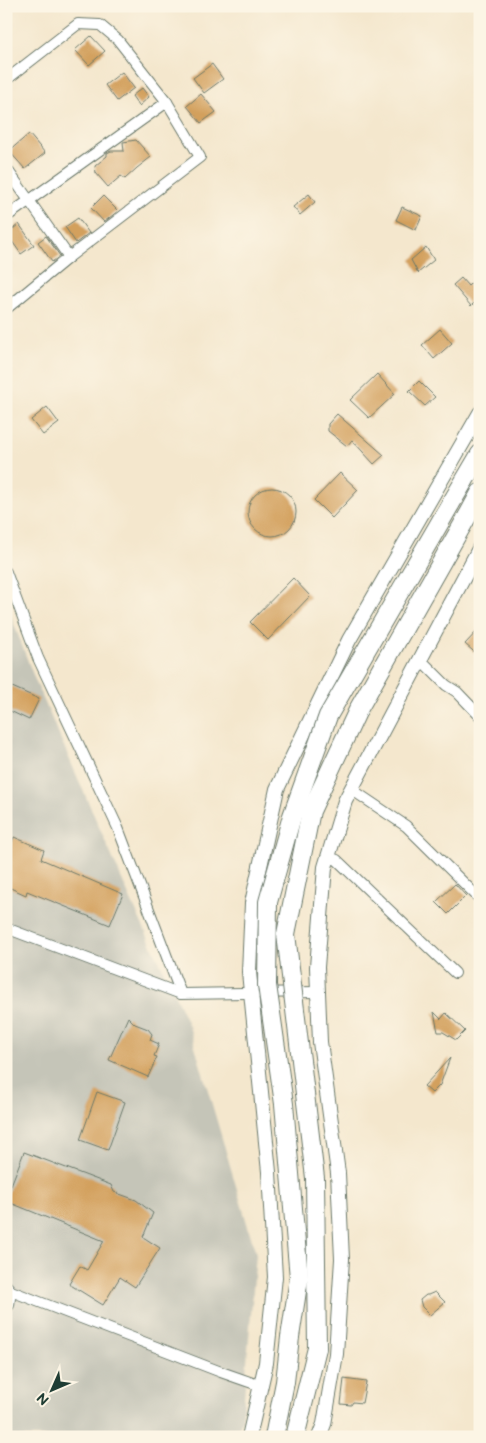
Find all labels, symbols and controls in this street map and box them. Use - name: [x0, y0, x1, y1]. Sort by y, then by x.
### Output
- north arrow: [28, 1366, 78, 1416]
- text: N: [33, 1389, 53, 1409]

